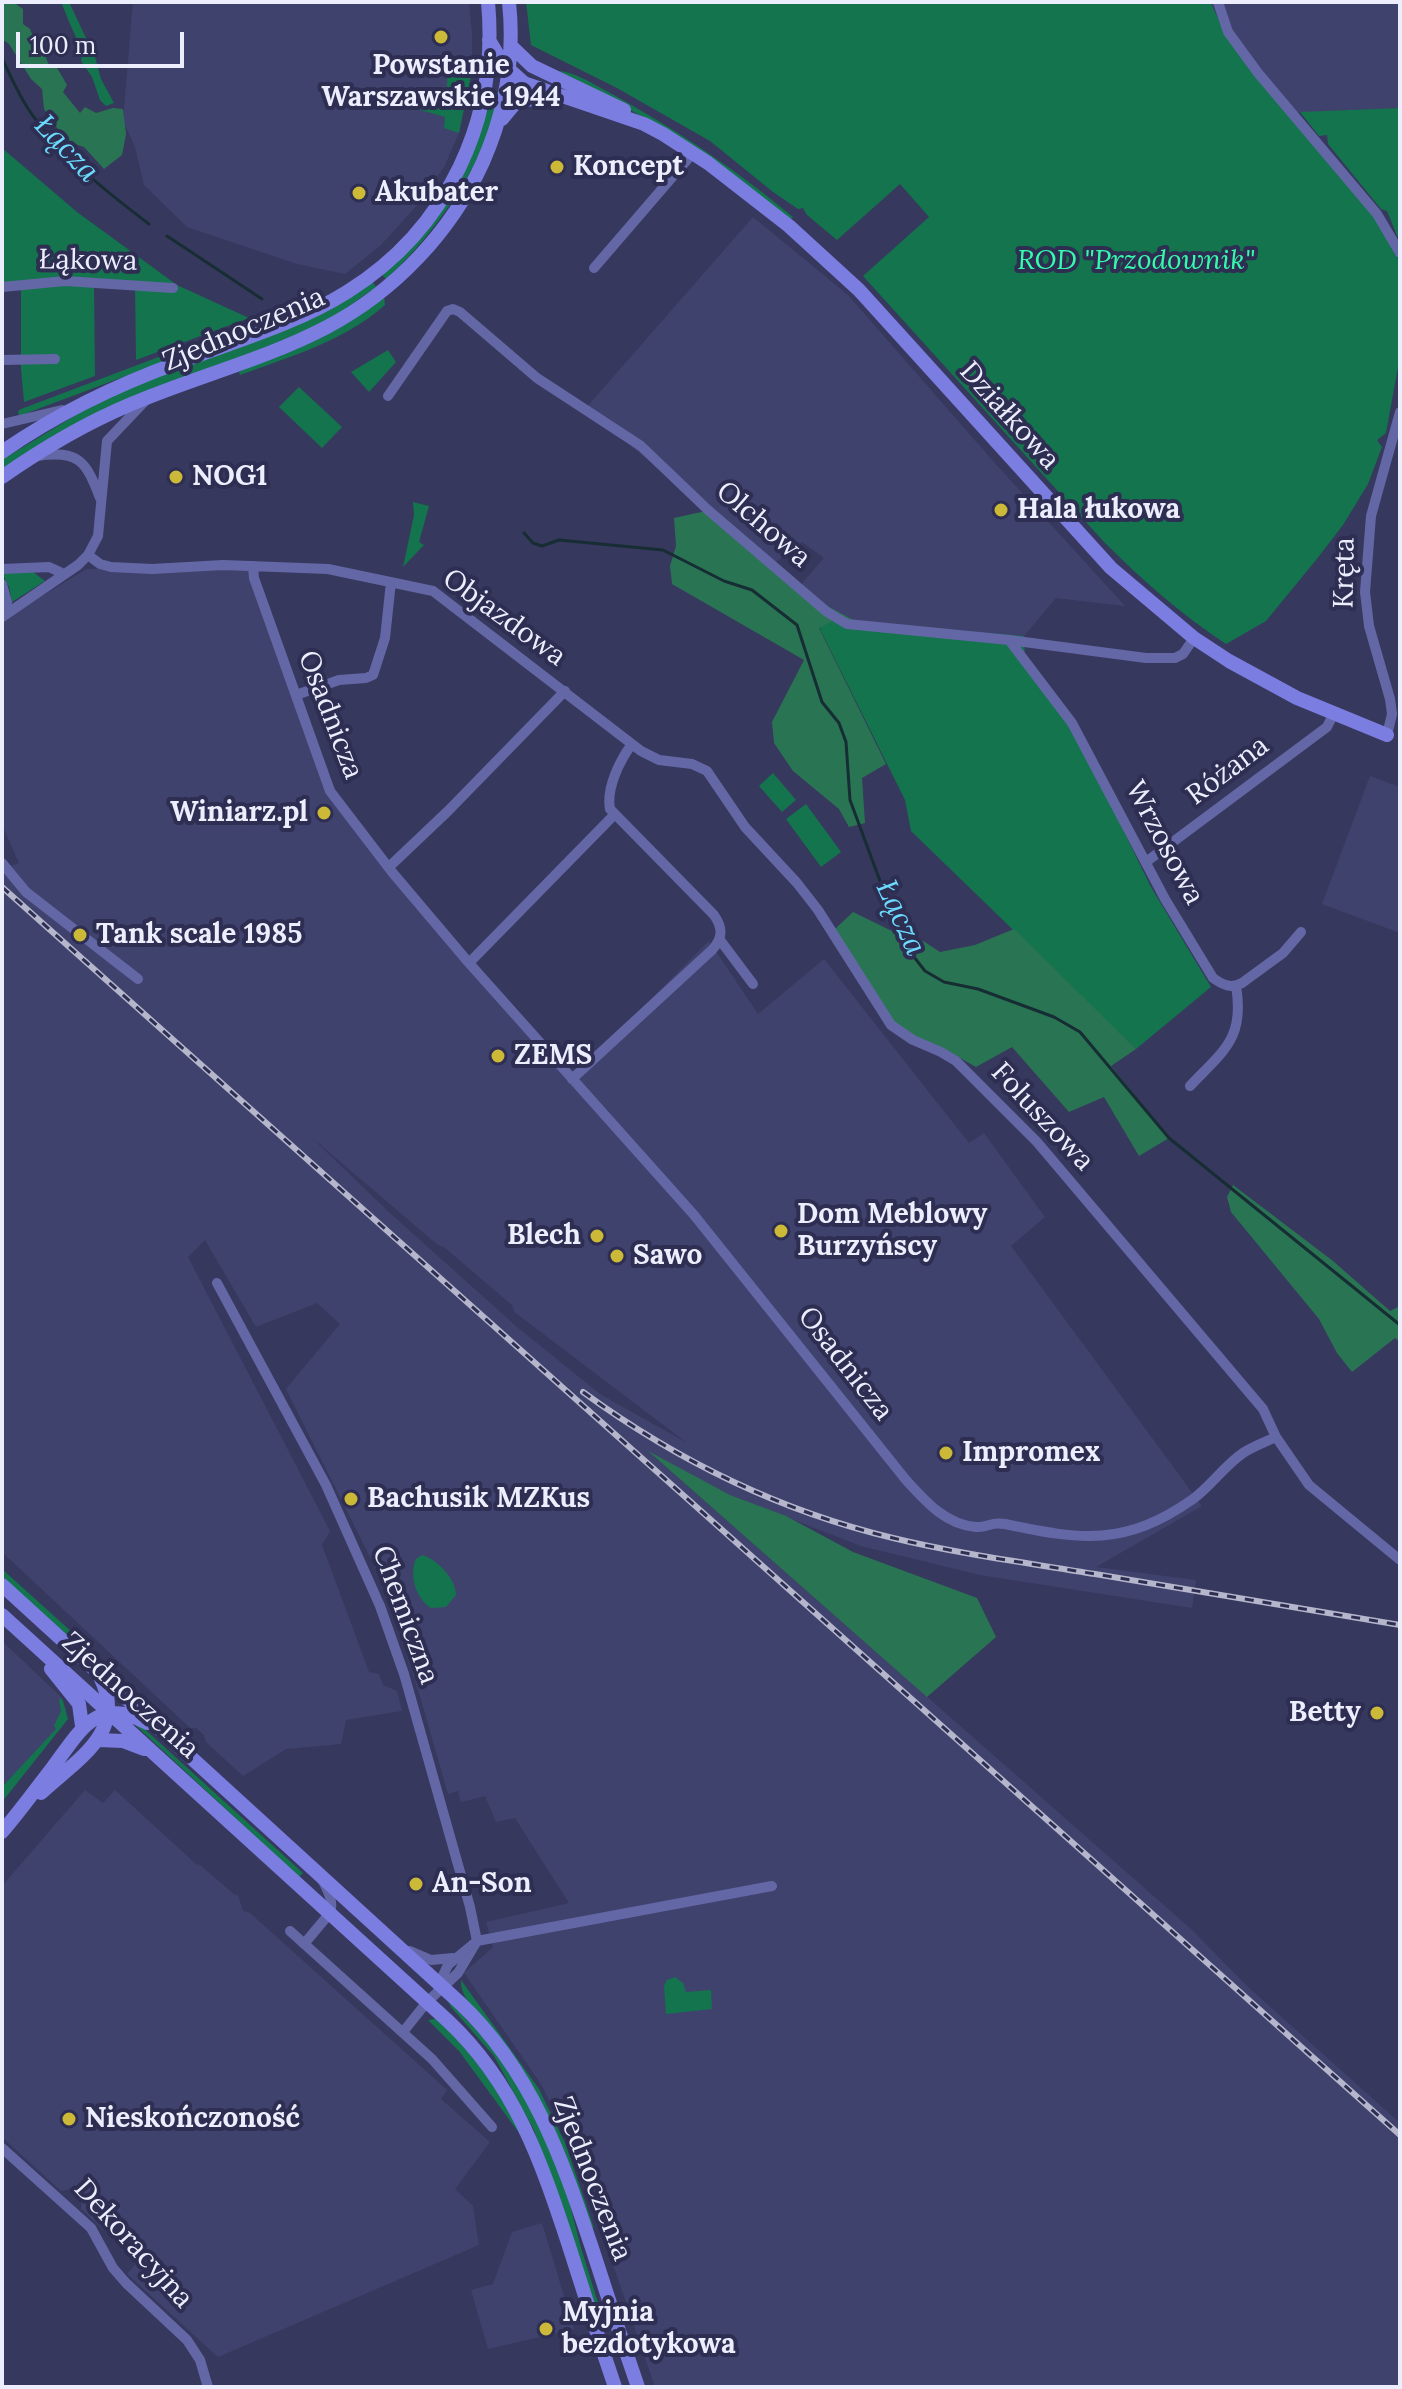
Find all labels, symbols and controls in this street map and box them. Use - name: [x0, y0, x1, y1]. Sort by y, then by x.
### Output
- scale bar: [20, 16, 188, 66]
- marker: Powstanie Warszawskie 1944: [432, 28, 450, 46]
- text: 100 m: [30, 30, 96, 61]
- place label: Powstanie Warszawskie 1944: [321, 49, 561, 115]
- water label: Łącza: [26, 108, 106, 190]
- place label: Koncept: [573, 150, 684, 184]
- marker: Koncept: [548, 158, 566, 176]
- place label: Akubater: [375, 176, 498, 210]
- marker: Akubater: [350, 184, 368, 202]
- street label: Łąkowa: [38, 243, 138, 279]
- park label: ROD "Przodownik": [1017, 244, 1255, 278]
- street label: Zjednoczenia: [158, 281, 330, 379]
- street label: Działkowa: [952, 355, 1066, 477]
- place label: NOG1: [192, 460, 267, 494]
- marker: NOG1: [167, 468, 185, 486]
- street label: Olchowa: [709, 475, 817, 575]
- place label: Hala łukowa: [1017, 493, 1180, 527]
- marker: Hala łukowa: [992, 501, 1010, 519]
- street label: Kręta: [1328, 537, 1362, 609]
- street label: Objazdowa: [436, 562, 572, 674]
- street label: Osadnicza: [290, 646, 370, 784]
- street label: Różana: [1180, 729, 1276, 813]
- street label: Wrzosowa: [1117, 775, 1211, 911]
- place label: Winiarz.pl: [170, 796, 308, 830]
- marker: Winiarz.pl: [315, 804, 333, 822]
- water label: Łącza: [867, 875, 933, 961]
- place label: Tank scale 1985: [96, 918, 302, 952]
- marker: Tank scale 1985: [71, 926, 89, 944]
- place label: ZEMS: [514, 1039, 592, 1073]
- marker: ZEMS: [489, 1047, 507, 1065]
- street label: Foluszowa: [984, 1056, 1100, 1178]
- place label: Dom Meblowy Burzyńscy: [797, 1198, 987, 1264]
- place label: Blech: [507, 1219, 581, 1253]
- marker: Dom Meblowy Burzyńscy: [772, 1222, 790, 1240]
- marker: Blech: [588, 1227, 606, 1245]
- place label: Sawo: [633, 1239, 702, 1273]
- marker: Sawo: [608, 1247, 626, 1265]
- street label: Osadnicza: [790, 1301, 900, 1427]
- place label: Impromex: [962, 1436, 1100, 1470]
- marker: Impromex: [937, 1444, 955, 1462]
- place label: Bachusik MZKus: [367, 1482, 590, 1516]
- marker: Bachusik MZKus: [342, 1490, 360, 1508]
- street label: Chemiczna: [364, 1541, 446, 1689]
- street label: Zjednoczenia: [55, 1626, 205, 1766]
- place label: Betty: [1289, 1696, 1361, 1730]
- marker: Betty: [1368, 1704, 1386, 1722]
- place label: An-Son: [432, 1867, 532, 1901]
- marker: An-Son: [407, 1875, 425, 1893]
- street label: Zjednoczenia: [545, 2092, 639, 2266]
- place label: Nieskończoność: [85, 2102, 300, 2136]
- marker: Nieskończoność: [60, 2110, 78, 2128]
- street label: Dekoracyjna: [66, 2173, 200, 2315]
- place label: Myjnia bezdotykowa: [562, 2296, 736, 2362]
- marker: Myjnia bezdotykowa: [537, 2320, 555, 2338]

